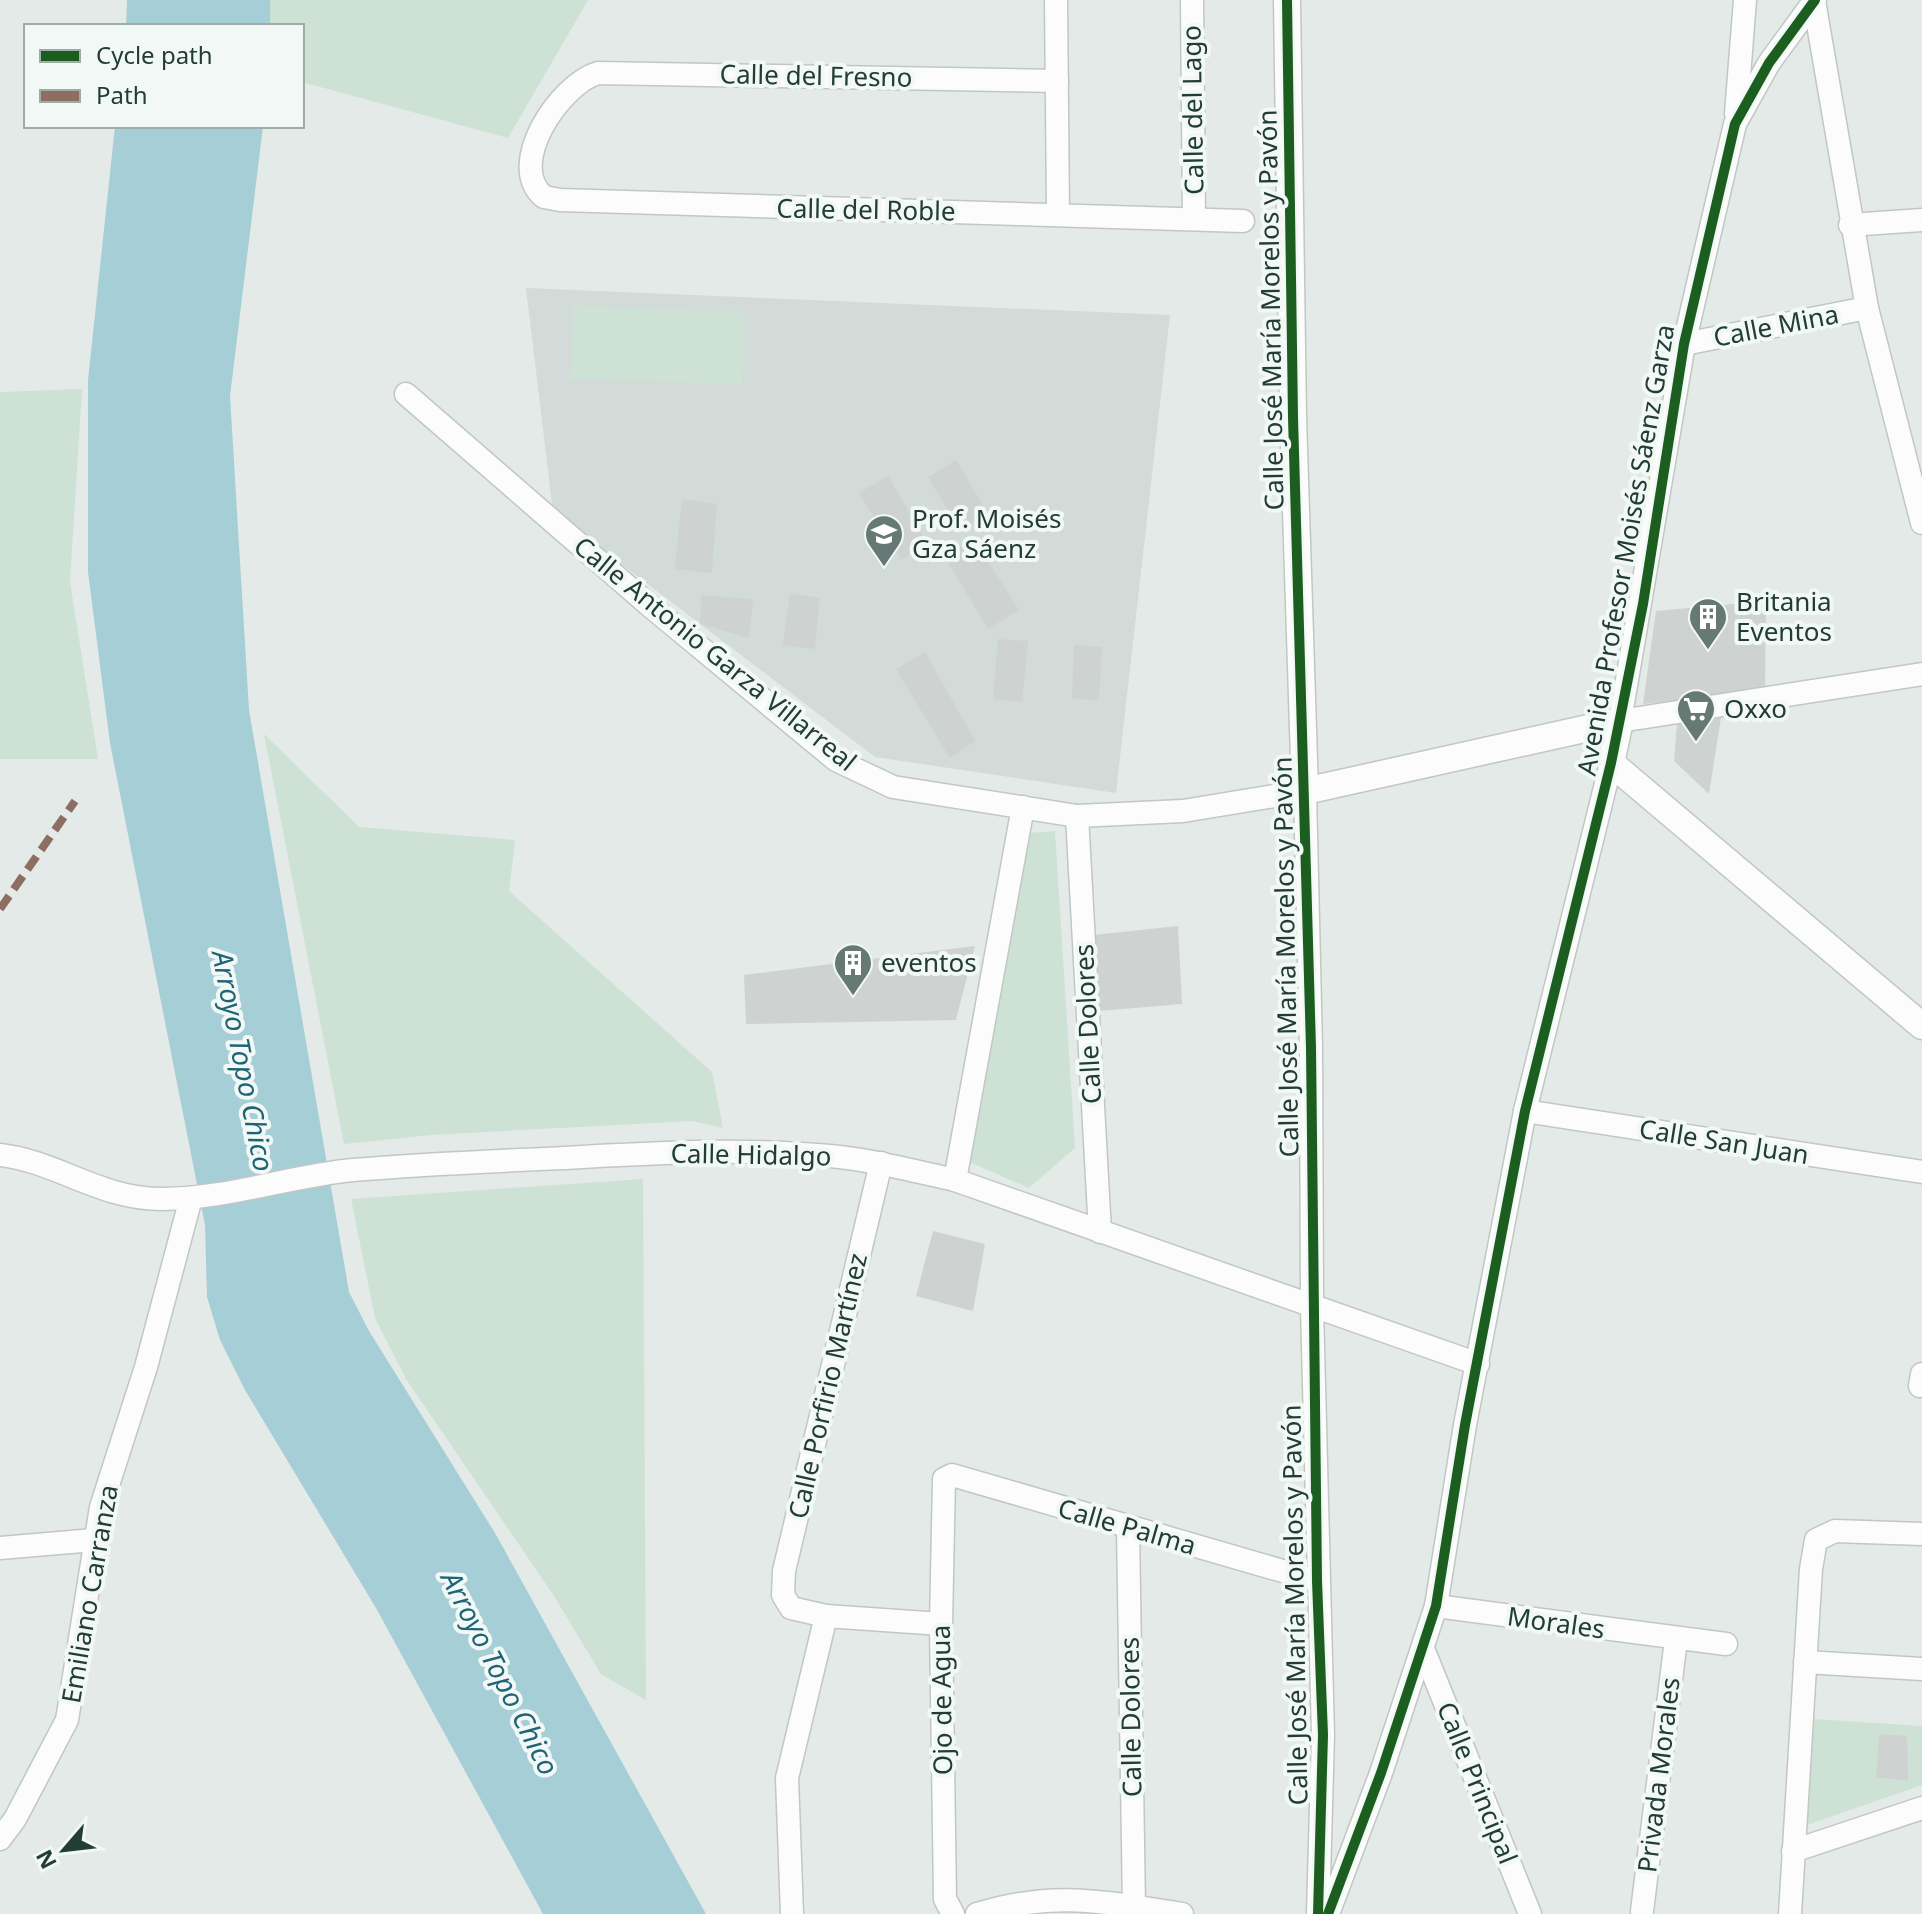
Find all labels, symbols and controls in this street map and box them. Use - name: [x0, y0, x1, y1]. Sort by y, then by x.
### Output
- legend: [24, 24, 304, 128]
- street label: Calle del Lago: [1173, 25, 1211, 195]
- text: Cycle path: [96, 38, 213, 71]
- street label: Calle del Fresno: [719, 55, 913, 95]
- text: Path: [96, 78, 147, 111]
- street label: Calle José María Morelos y Pavón: [1249, 109, 1291, 511]
- street label: Calle del Roble: [776, 189, 956, 229]
- street label: Calle Mina: [1710, 295, 1841, 355]
- street label: Avenida Profesor Moisés Sáenz Garza: [1568, 321, 1682, 778]
- place label: Prof. Moisés Gza Sáenz: [912, 500, 1061, 566]
- school or university icon: Prof. Moisés Gza Sáenz: [863, 513, 905, 568]
- street label: Calle Antonio Garza Villarreal: [567, 528, 864, 779]
- place label: Britania Eventos: [1736, 583, 1832, 649]
- building icon: Britania Eventos: [1687, 596, 1729, 651]
- supermarket icon: Oxxo: [1675, 688, 1717, 743]
- place label: Oxxo: [1724, 690, 1787, 726]
- street label: Calle José María Morelos y Pavón: [1264, 756, 1306, 1158]
- building icon: eventos: [832, 942, 874, 997]
- street label: Calle Dolores: [1065, 943, 1109, 1105]
- place label: eventos: [881, 944, 977, 980]
- water label: Arroyo Topo Chico: [204, 945, 284, 1174]
- street label: Calle San Juan: [1637, 1110, 1812, 1172]
- street label: Calle Hidalgo: [670, 1135, 832, 1173]
- street label: Calle Porfirio Martínez: [779, 1250, 875, 1522]
- street label: Calle José María Morelos y Pavón: [1273, 1404, 1315, 1806]
- street label: Emiliano Carranza: [52, 1482, 126, 1706]
- street label: Calle Palma: [1054, 1489, 1200, 1563]
- water label: Arroyo Topo Chico: [432, 1562, 569, 1781]
- street label: Morales: [1505, 1597, 1607, 1647]
- street label: Ojo de Agua: [922, 1625, 960, 1775]
- street label: Calle Dolores: [1111, 1637, 1149, 1797]
- street label: Privada Morales: [1628, 1675, 1688, 1874]
- street label: Calle Principal: [1429, 1696, 1527, 1869]
- north arrow: [24, 1810, 104, 1890]
- text: N: [28, 1845, 63, 1875]

